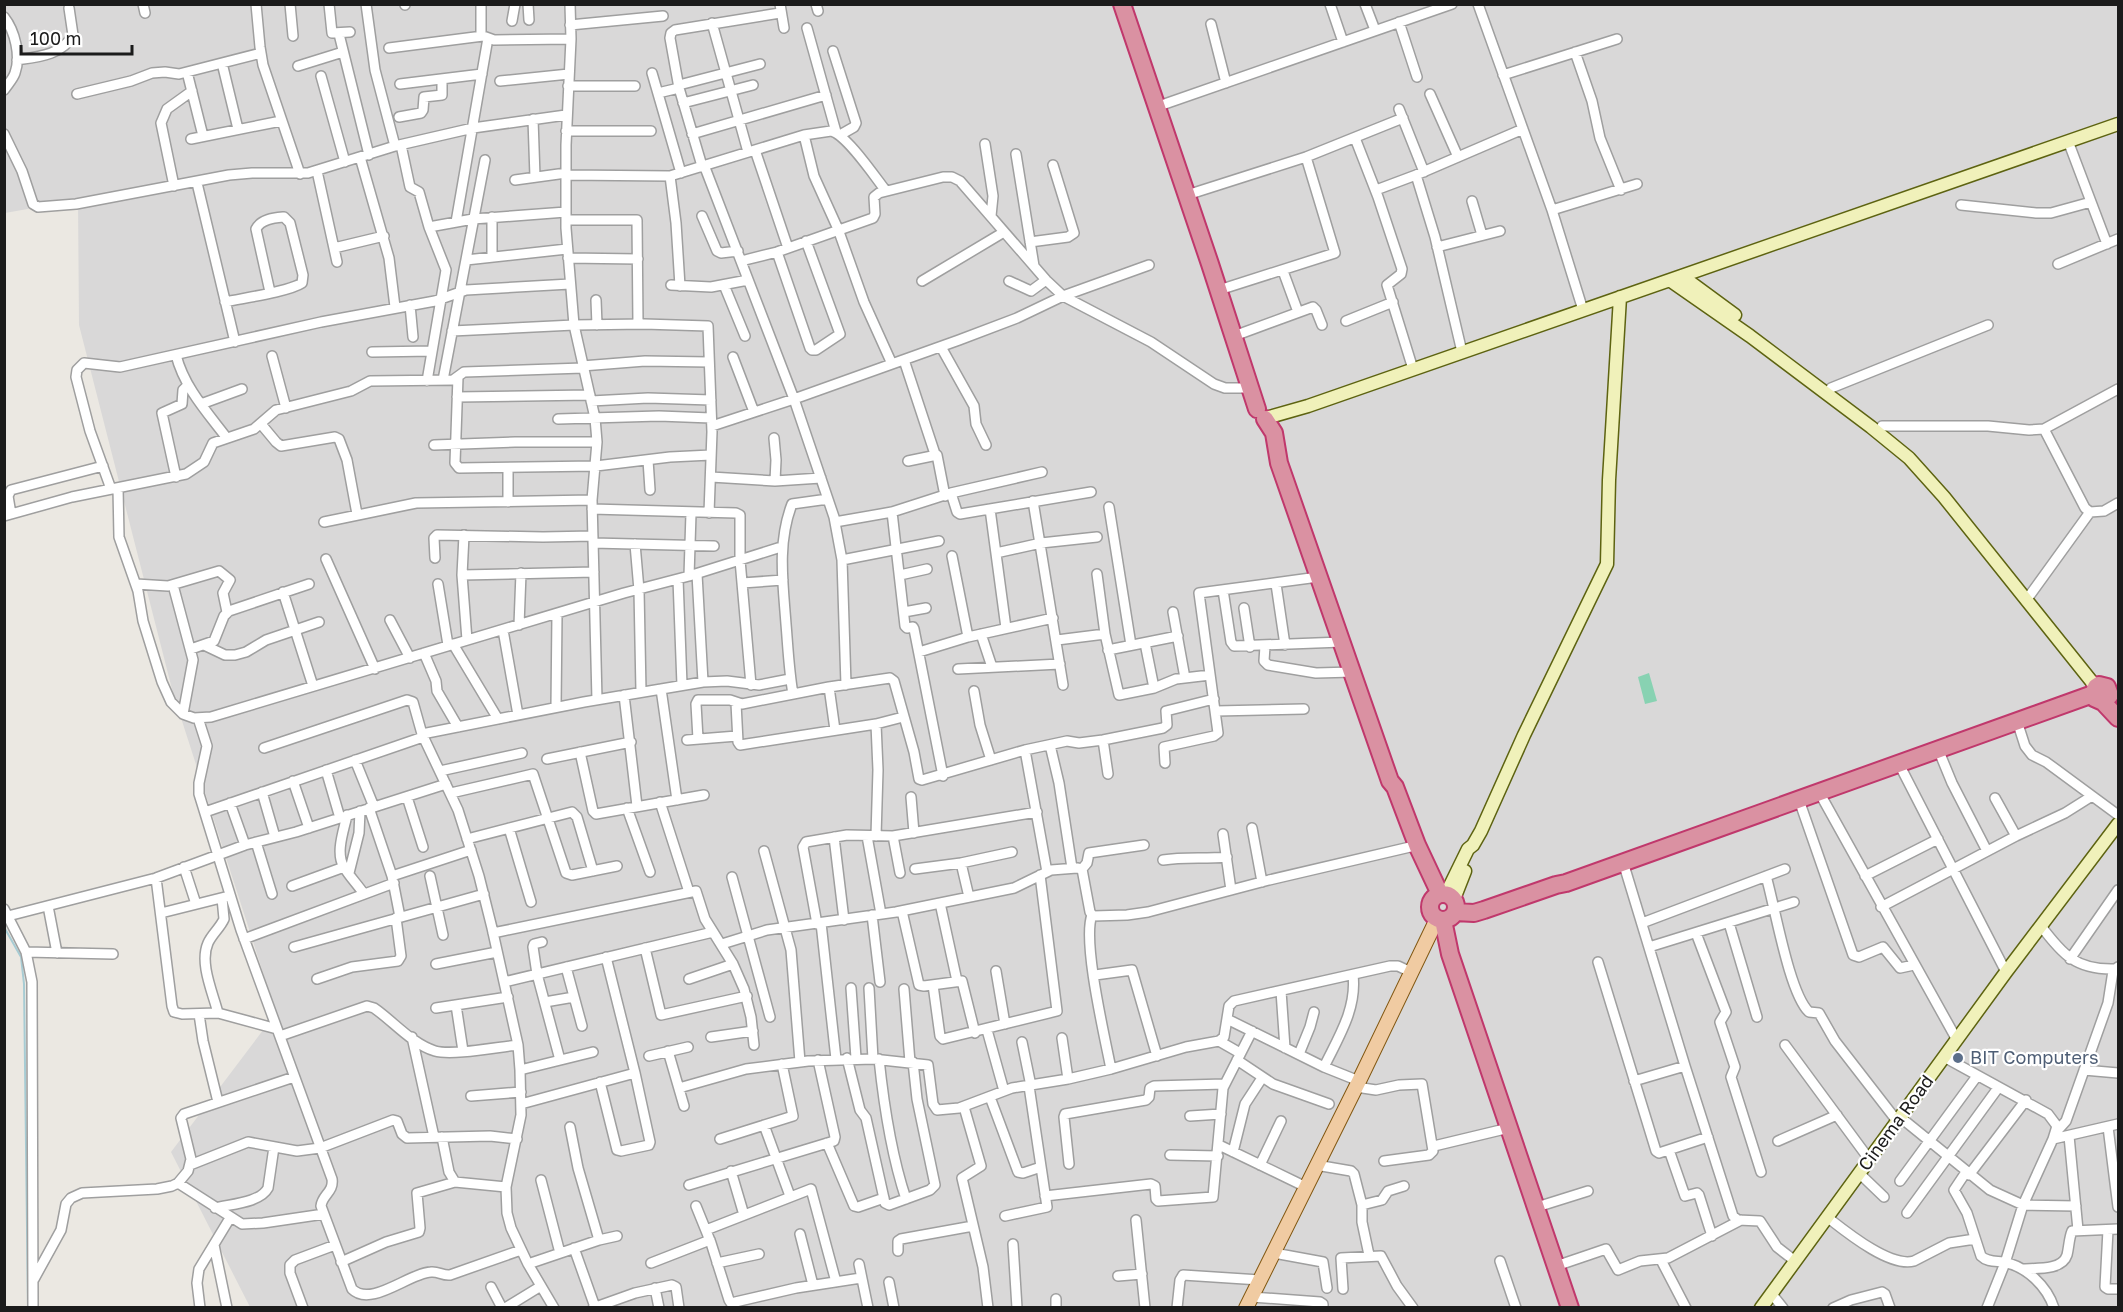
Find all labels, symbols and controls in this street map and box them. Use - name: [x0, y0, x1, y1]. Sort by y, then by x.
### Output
- scale bar: [21, 18, 132, 56]
- text: 100 m: [30, 27, 81, 49]
- place label: BIT Computers: [1970, 1046, 2099, 1068]
- marker: BIT Computers: [1951, 1051, 1965, 1065]
- street label: Cinema Road: [1853, 1070, 1937, 1175]

